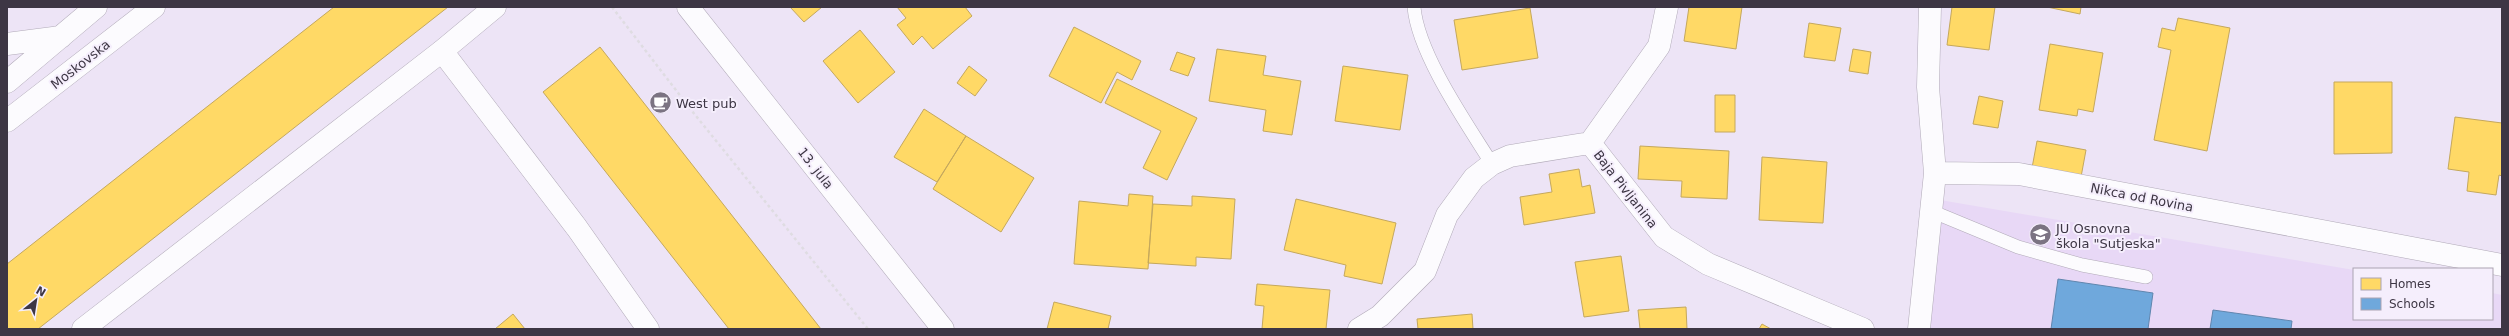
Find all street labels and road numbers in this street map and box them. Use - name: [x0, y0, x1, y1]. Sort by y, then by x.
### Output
- street label: Moskovska: [48, 37, 113, 92]
- street label: 13. jula: [795, 145, 836, 192]
- street label: Baja Pivljanina: [1591, 147, 1661, 231]
- street label: Nikca od Rovina: [2089, 180, 2195, 215]

